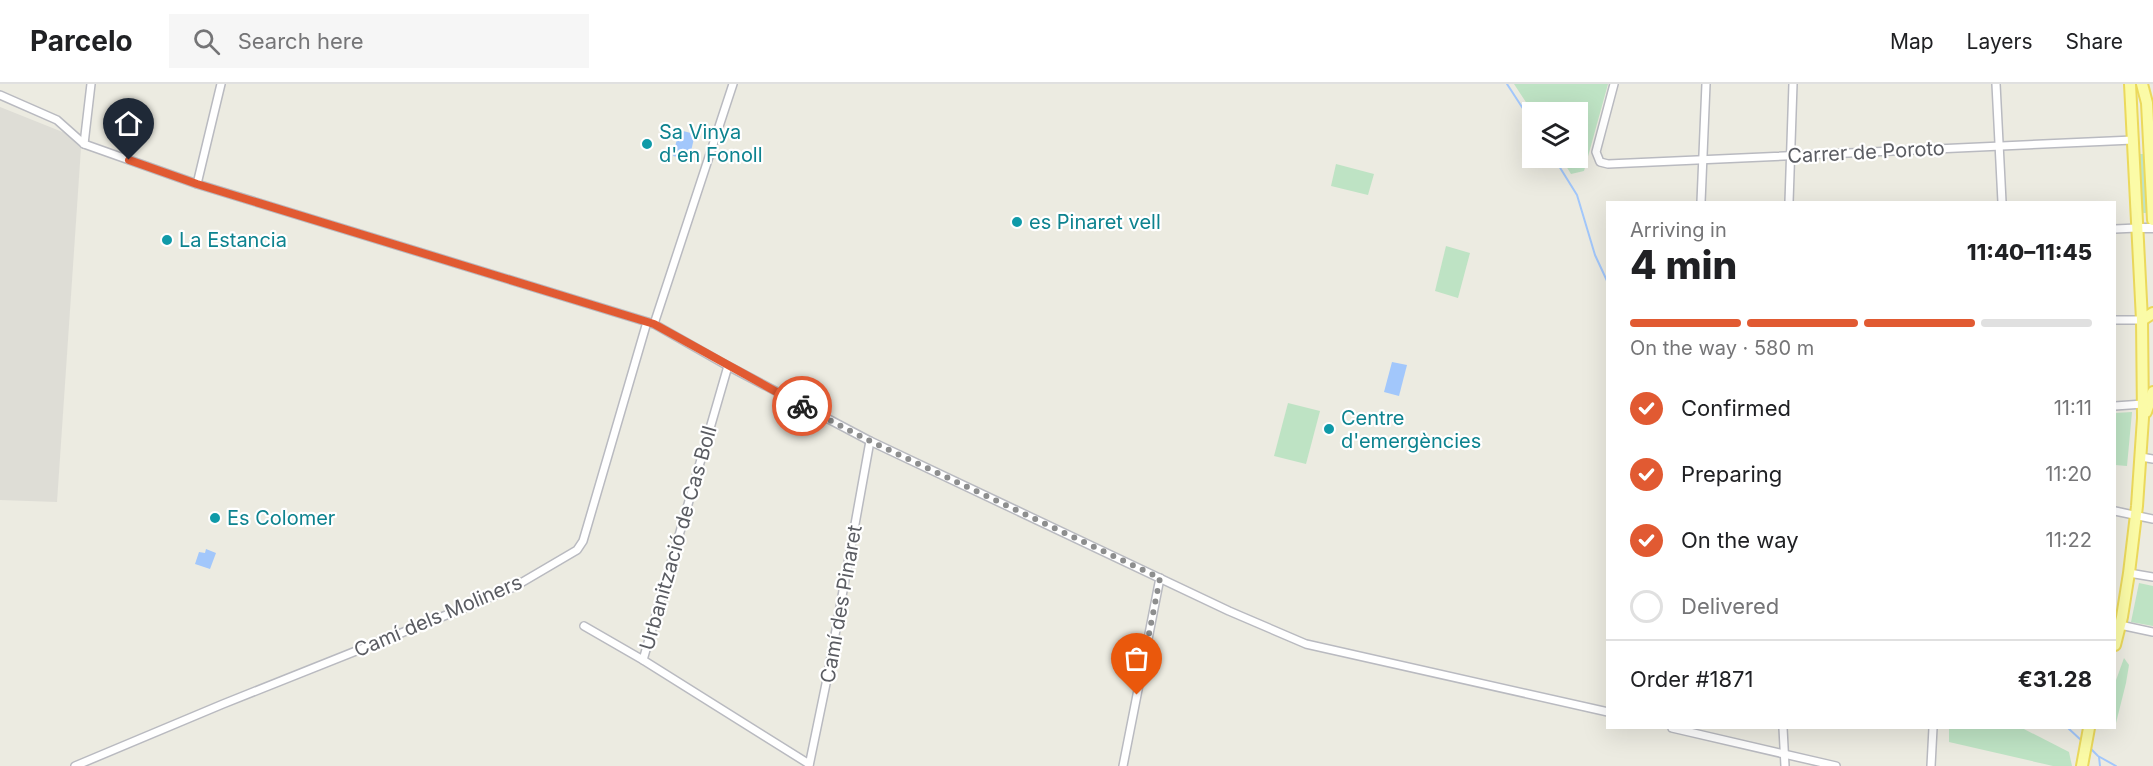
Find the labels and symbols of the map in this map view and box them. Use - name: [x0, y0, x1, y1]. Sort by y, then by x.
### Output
- pin: [103, 98, 154, 160]
- place label: Sa Vinya d'en Fonoll: [659, 120, 763, 167]
- street label: Carrer de Poroto: [1787, 136, 1945, 168]
- marker: Sa Vinya d'en Fonoll: [640, 137, 654, 151]
- place label: es Pinaret vell: [1029, 210, 1161, 234]
- marker: es Pinaret vell: [1010, 215, 1024, 229]
- place label: La Estancia: [179, 228, 287, 252]
- marker: La Estancia: [160, 233, 174, 247]
- courier: [772, 376, 832, 436]
- place label: Centre d'emergències: [1341, 406, 1481, 453]
- marker: Centre d'emergències: [1322, 422, 1336, 436]
- street label: Urbanització de Cas Boll: [634, 423, 722, 653]
- place label: Es Colomer: [227, 506, 336, 530]
- marker: Es Colomer: [208, 511, 222, 525]
- street label: Camí des Pinaret: [815, 523, 867, 685]
- street label: Camí dels Moliners: [350, 570, 526, 662]
- pin: [1111, 633, 1162, 695]

